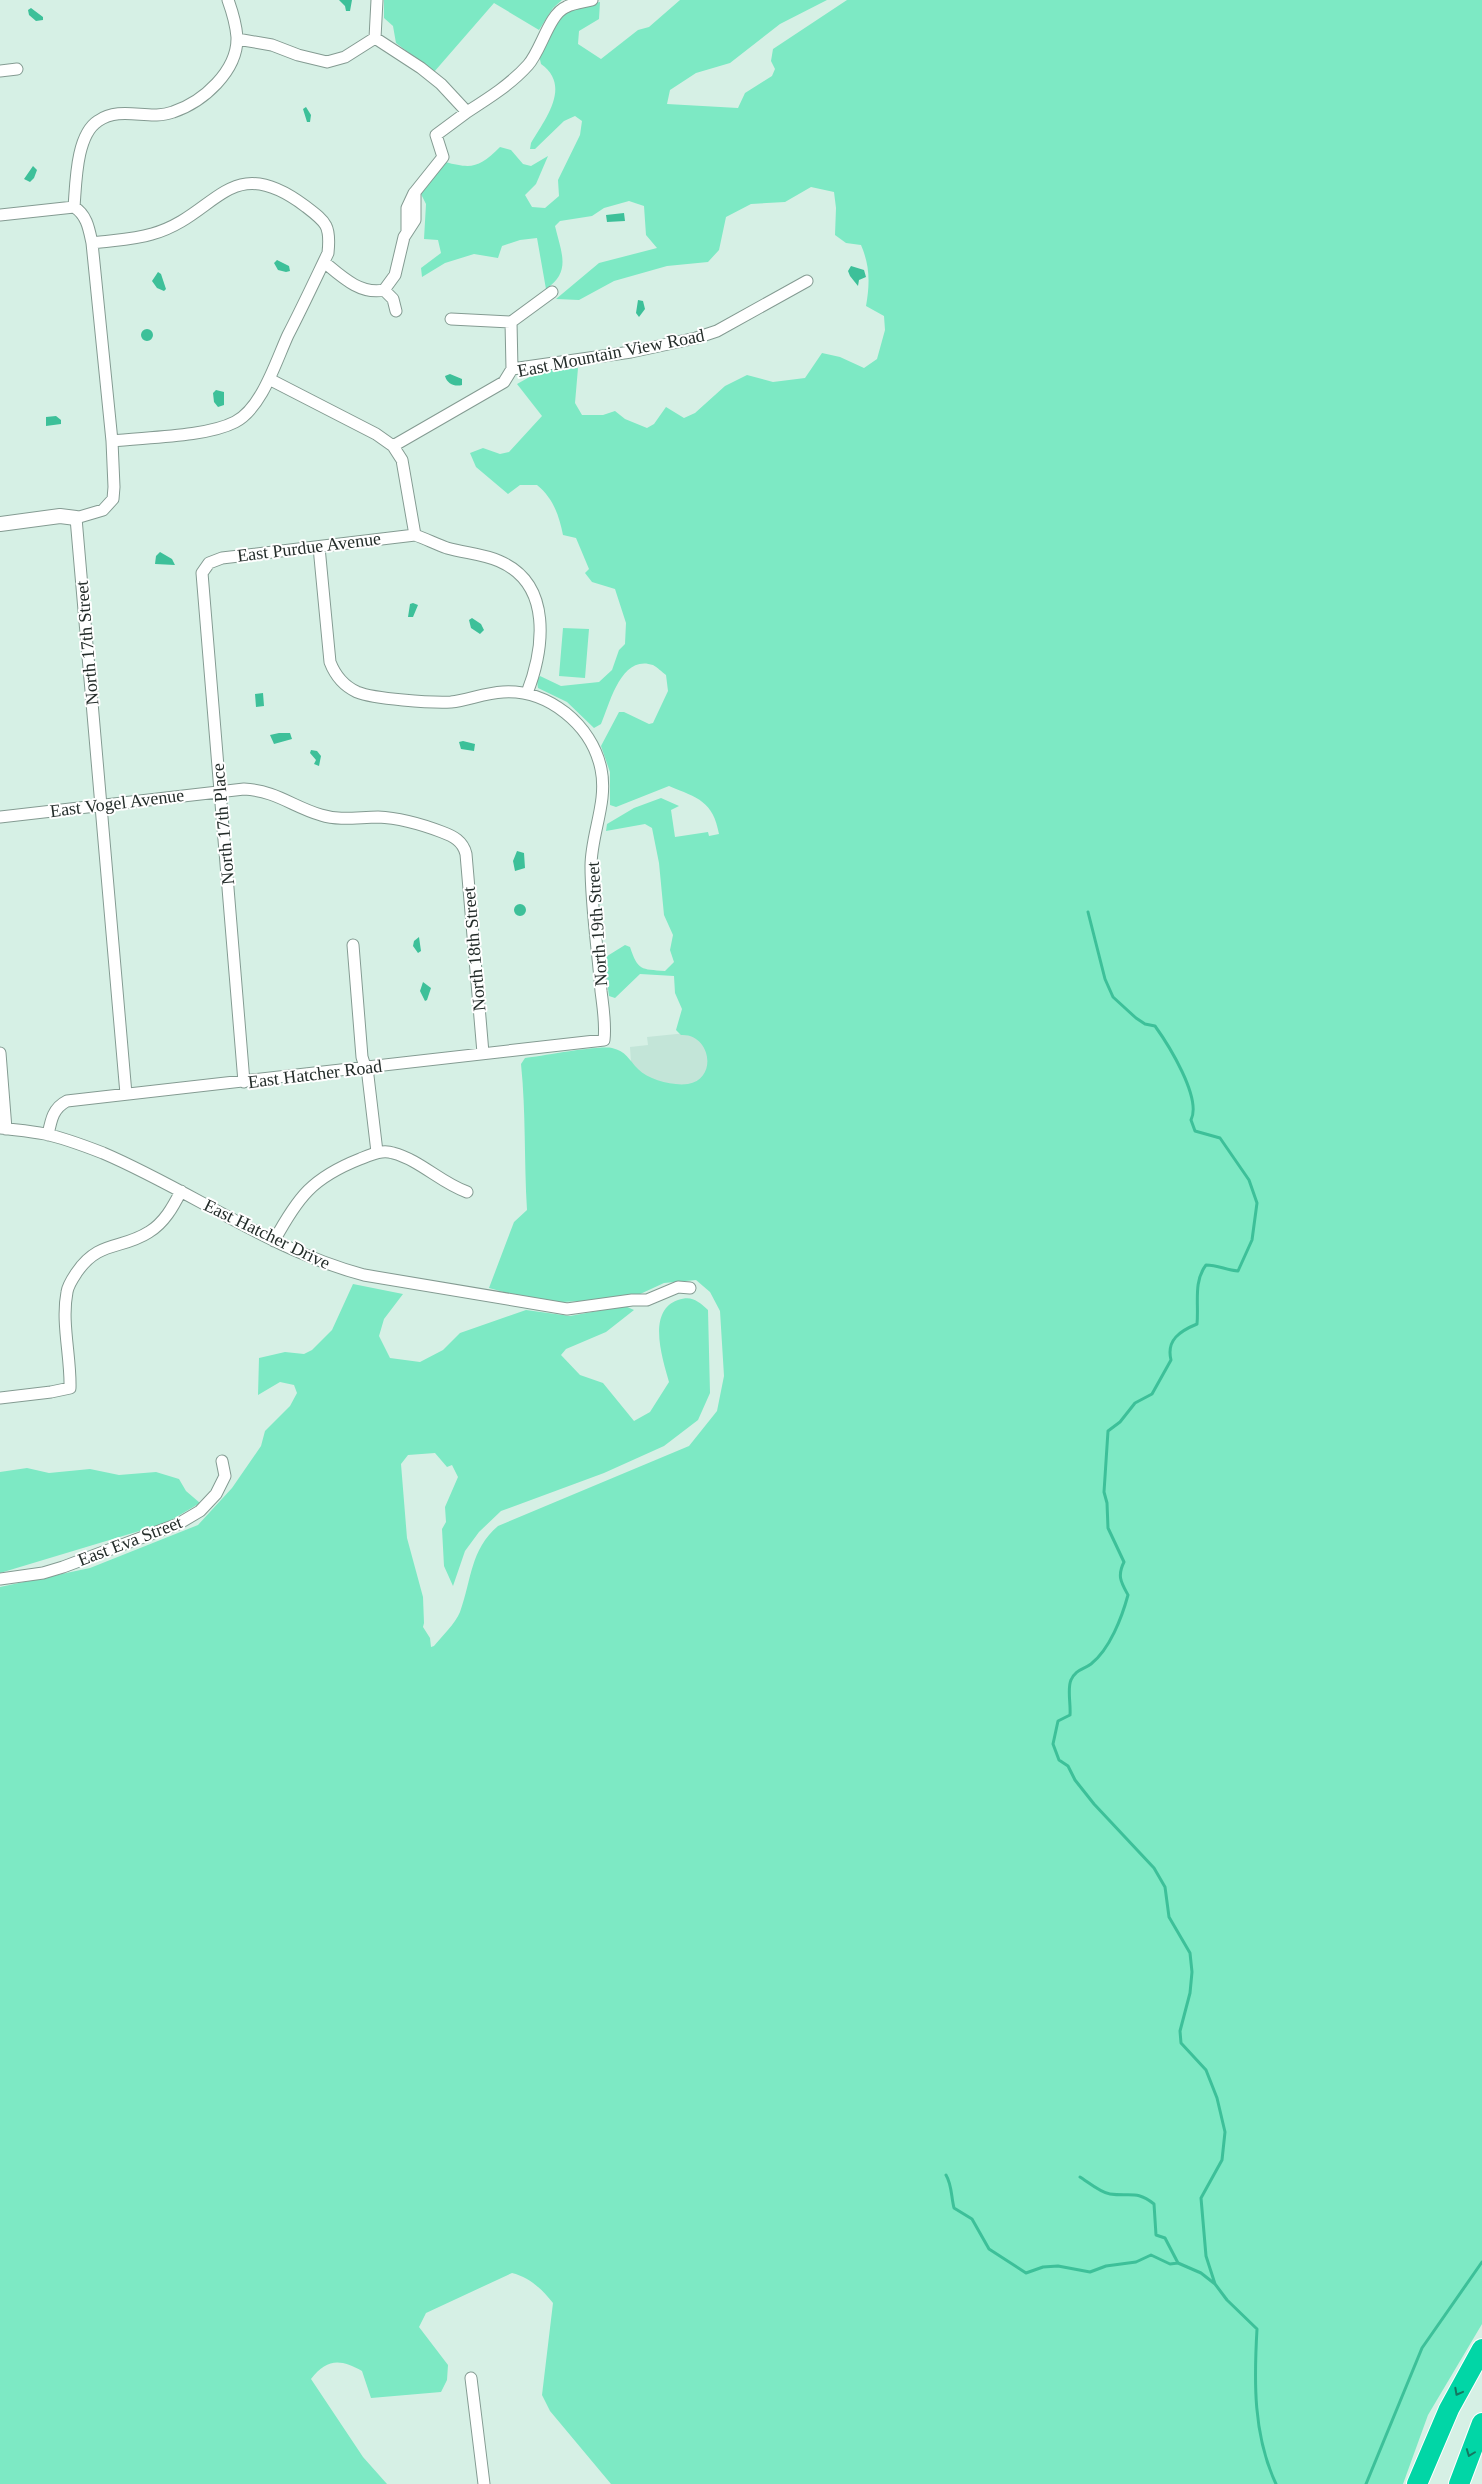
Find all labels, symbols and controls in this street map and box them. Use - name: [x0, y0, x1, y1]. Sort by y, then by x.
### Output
- street label: East Mountain View Road: [516, 325, 706, 381]
- street label: East Purdue Avenue: [236, 528, 382, 566]
- street label: North 17th Street: [72, 580, 102, 706]
- street label: North 17th Place: [208, 762, 238, 886]
- street label: East Vogel Avenue: [49, 785, 185, 821]
- street label: North 19th Street: [583, 861, 611, 987]
- street label: North 18th Street: [459, 886, 489, 1012]
- street label: East Hatcher Road: [247, 1056, 383, 1092]
- street label: East Hatcher Drive: [201, 1195, 333, 1273]
- street label: East Eva Street: [75, 1512, 185, 1570]
- one-way arrow: [1454, 2386, 1464, 2395]
- one-way arrow: [1465, 2448, 1476, 2457]

